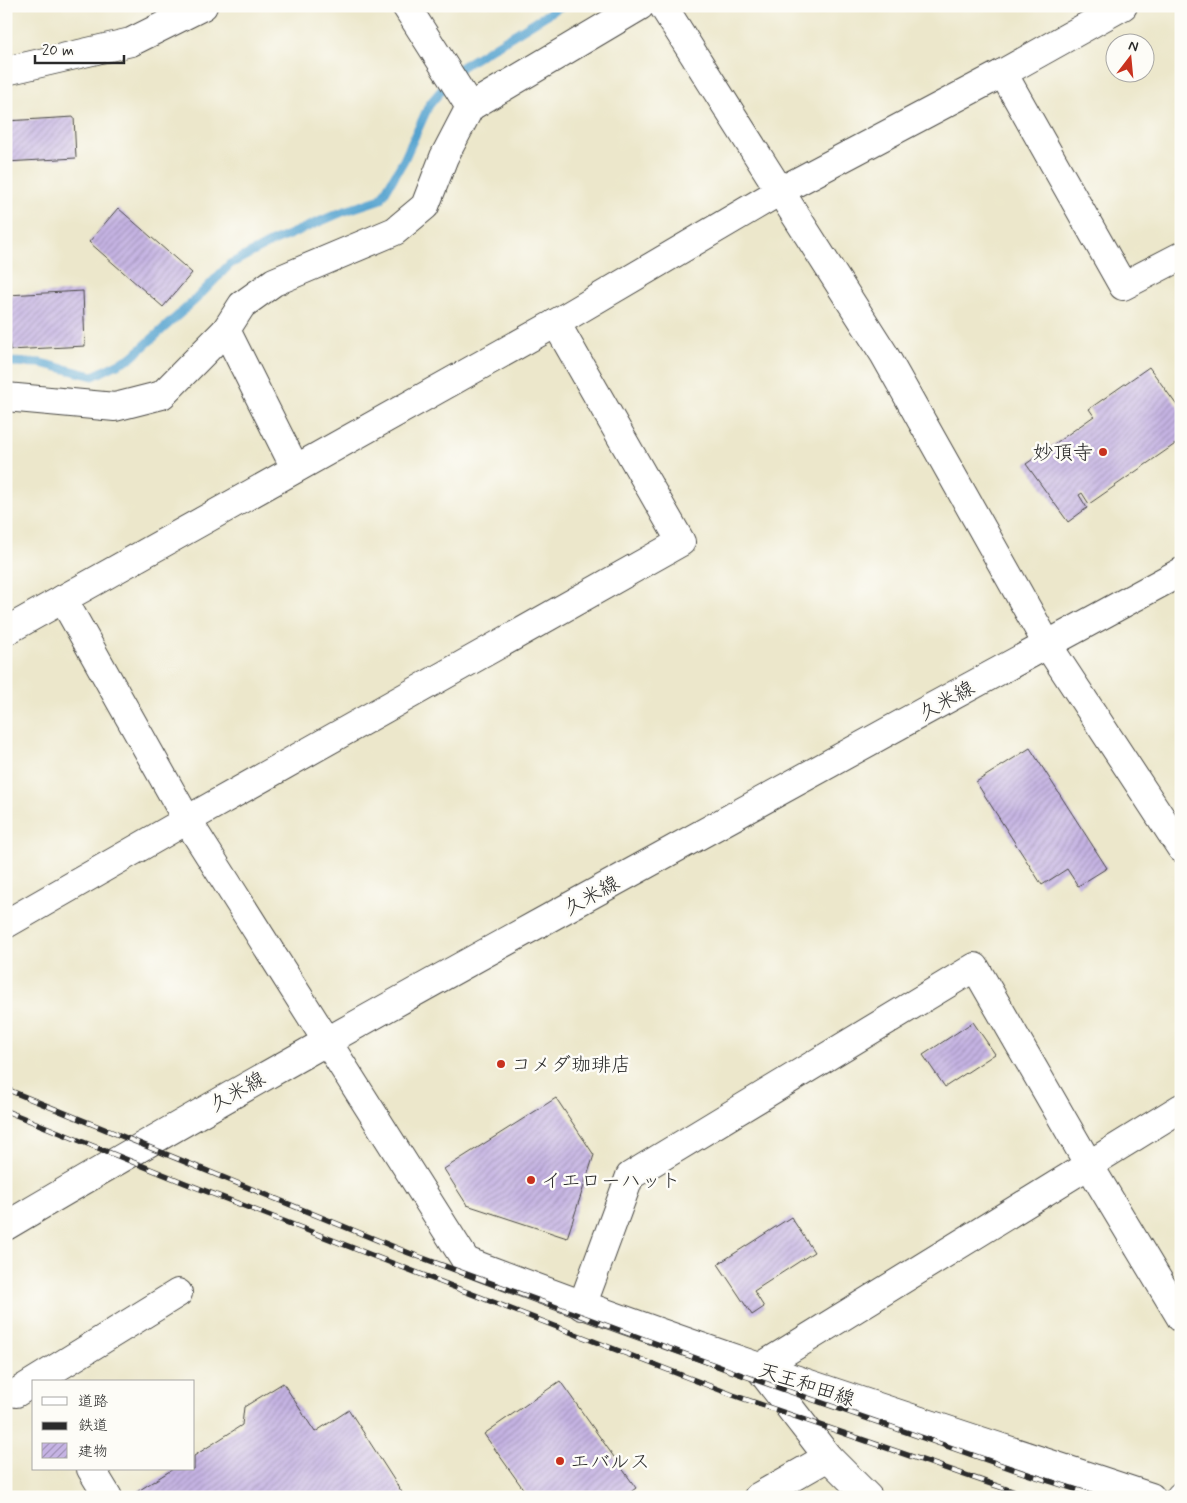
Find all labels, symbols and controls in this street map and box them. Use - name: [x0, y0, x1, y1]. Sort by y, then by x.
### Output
- scale bar: [35, 32, 124, 64]
- north arrow: [1104, 32, 1154, 82]
- text: N: [1126, 37, 1140, 56]
- text: 20 m: [42, 41, 74, 61]
- place label: 妙頂寺: [1033, 440, 1093, 467]
- marker: 妙頂寺: [1097, 446, 1109, 458]
- street label: 久米線: [914, 675, 980, 728]
- street label: 久米線: [559, 870, 625, 923]
- place label: コメダ珈琲店: [511, 1052, 631, 1079]
- marker: コメダ珈琲店: [495, 1058, 507, 1070]
- street label: 久米線: [205, 1066, 270, 1119]
- place label: イエローハット: [541, 1168, 681, 1195]
- marker: イエローハット: [525, 1174, 537, 1186]
- street label: 天王和田線: [755, 1357, 858, 1414]
- legend: [32, 1380, 195, 1470]
- text: 道路: [78, 1392, 108, 1412]
- text: 鉄道: [78, 1416, 108, 1436]
- text: 建物: [78, 1442, 108, 1462]
- place label: エバルス: [570, 1449, 650, 1476]
- marker: エバルス: [554, 1455, 566, 1467]

